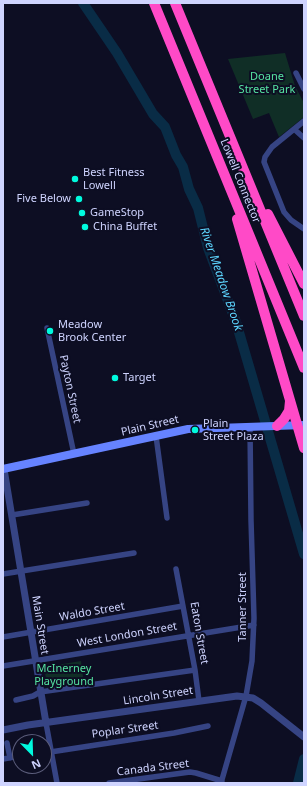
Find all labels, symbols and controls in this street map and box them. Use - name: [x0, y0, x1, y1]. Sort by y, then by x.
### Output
- park label: Doane Street Park: [239, 70, 295, 96]
- street label: Lowell Connector: [217, 137, 263, 225]
- place label: Best Fitness Lowell: [83, 166, 145, 192]
- marker: Best Fitness Lowell: [70, 174, 80, 184]
- place label: Five Below: [17, 192, 71, 206]
- marker: Five Below: [74, 194, 84, 204]
- place label: GameStop: [90, 206, 144, 220]
- marker: GameStop: [77, 208, 87, 218]
- place label: China Buffet: [93, 220, 157, 234]
- marker: China Buffet: [80, 222, 90, 232]
- water label: River Meadow Brook: [196, 225, 246, 333]
- place label: Meadow Brook Center: [58, 318, 126, 344]
- marker: Meadow Brook Center: [45, 326, 55, 336]
- street label: Payton Street: [56, 354, 84, 424]
- place label: Target: [123, 371, 156, 385]
- marker: Target: [110, 373, 120, 383]
- street label: Plain Street: [120, 413, 180, 439]
- place label: Plain Street Plaza: [203, 417, 264, 443]
- marker: Plain Street Plaza: [190, 425, 200, 435]
- street label: Tanner Street: [236, 572, 250, 642]
- street label: Main Street: [29, 595, 51, 655]
- street label: Waldo Street: [58, 600, 126, 624]
- street label: Eaton Street: [187, 601, 211, 665]
- street label: West London Street: [76, 620, 178, 650]
- park label: McInerney Playground: [34, 662, 94, 688]
- street label: Lincoln Street: [122, 684, 194, 708]
- street label: Poplar Street: [91, 719, 159, 741]
- north arrow: [12, 734, 52, 774]
- text: N: [29, 756, 44, 773]
- street label: Canada Street: [116, 757, 190, 779]

